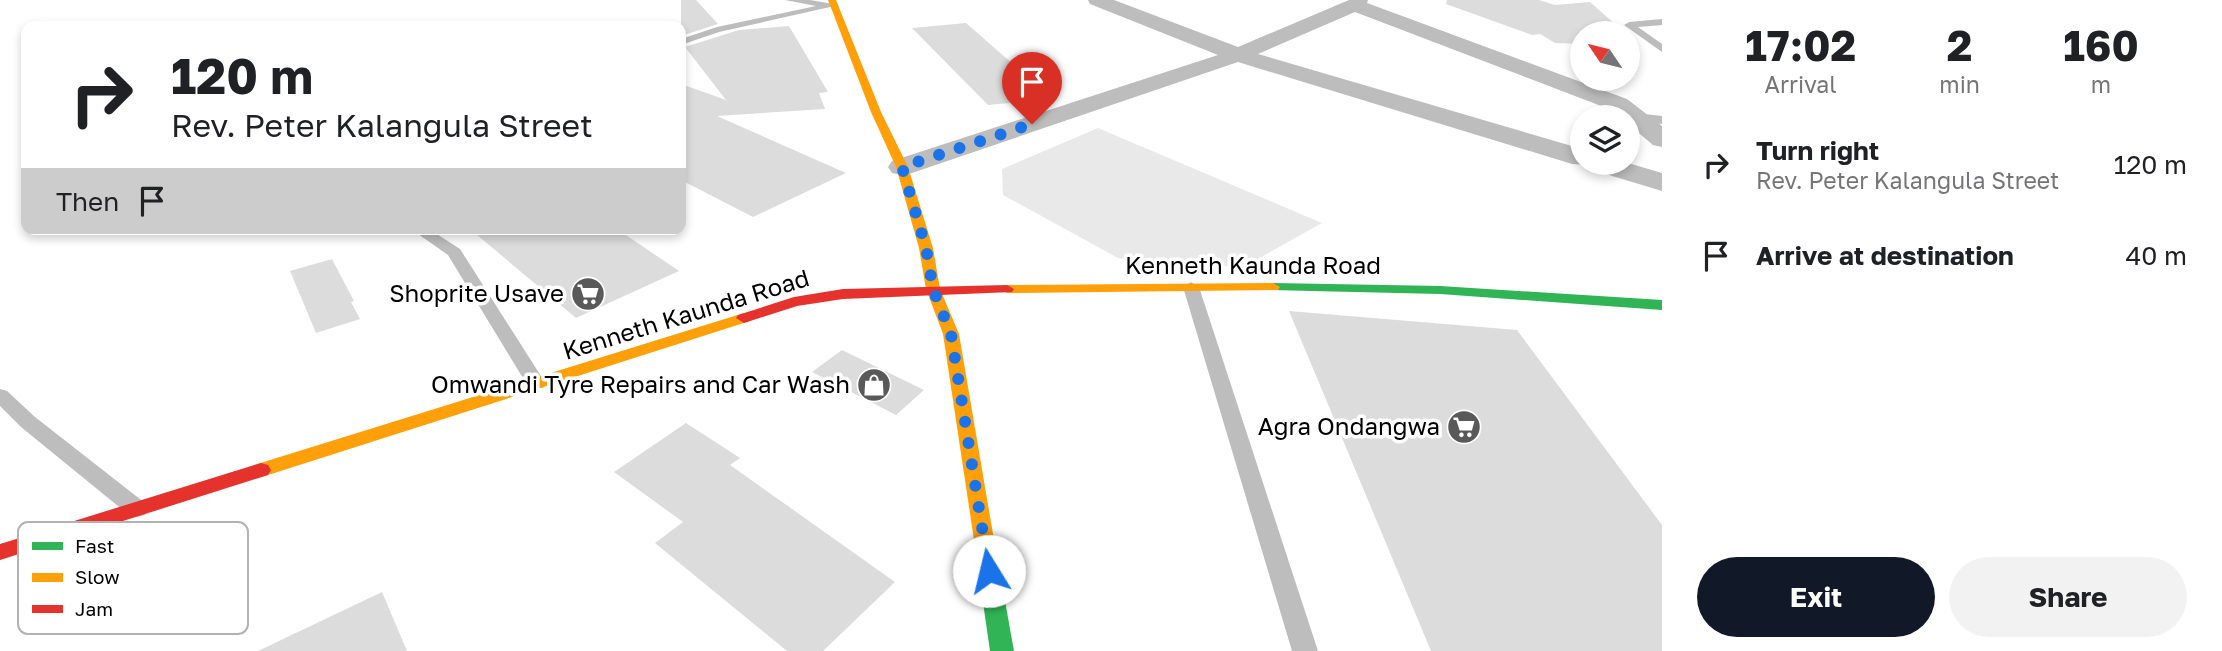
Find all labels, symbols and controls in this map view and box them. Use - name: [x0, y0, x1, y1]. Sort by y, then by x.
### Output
- text: 17:02: [1745, 20, 1856, 70]
- text: 2: [1947, 20, 1972, 70]
- text: 160: [2063, 20, 2139, 70]
- north arrow: [1570, 21, 1640, 91]
- map controls: [1570, 21, 1640, 175]
- text: 120 m: [171, 46, 313, 105]
- icon: right: [56, 49, 147, 140]
- pin: [1002, 52, 1062, 124]
- icon: arrive: [1013, 63, 1051, 101]
- text: Arrival: [1765, 70, 1837, 98]
- text: min: [1939, 70, 1980, 98]
- text: m: [2091, 70, 2111, 98]
- button: layers: [1570, 105, 1640, 175]
- text: Rev. Peter Kalangula Street: [171, 106, 593, 144]
- text: Turn right: [1756, 135, 1879, 166]
- icon: right: [1697, 146, 1735, 184]
- text: 120 m: [2114, 149, 2187, 180]
- text: Rev. Peter Kalangula Street: [1756, 166, 2059, 194]
- icon: arrive: [133, 182, 171, 220]
- text: Then: [56, 186, 119, 217]
- icon: arrive: [1697, 237, 1735, 275]
- text: Arrive at destination: [1756, 240, 2014, 271]
- text: 40 m: [2126, 240, 2187, 271]
- street label: Kenneth Kaunda Road: [1125, 250, 1381, 279]
- street label: Kenneth Kaunda Road: [559, 262, 812, 365]
- supermarket icon: Shoprite Usave: [569, 275, 607, 313]
- place label: Shoprite Usave: [389, 278, 564, 307]
- shop icon: Omwandi Tyre Repairs and Car Wash: [855, 366, 893, 404]
- place label: Omwandi Tyre Repairs and Car Wash: [431, 369, 850, 398]
- supermarket icon: Agra Ondangwa: [1445, 408, 1483, 446]
- place label: Agra Ondangwa: [1258, 411, 1440, 440]
- legend: [18, 522, 248, 634]
- text: Fast: [75, 534, 114, 557]
- position arrow: [952, 534, 1026, 608]
- button: Exit: [1697, 557, 1935, 637]
- button: Share: [1949, 557, 2187, 637]
- text: Slow: [75, 565, 120, 588]
- text: Jam: [75, 597, 113, 620]

